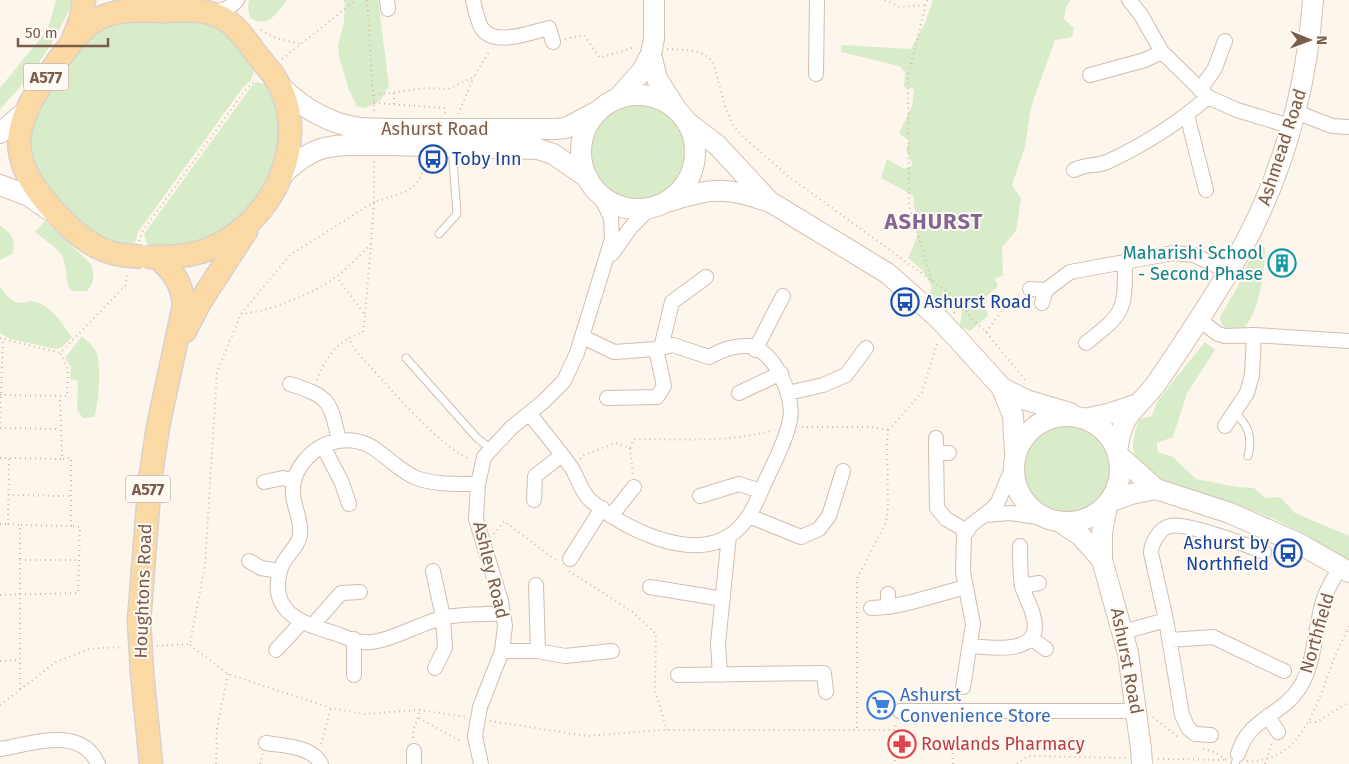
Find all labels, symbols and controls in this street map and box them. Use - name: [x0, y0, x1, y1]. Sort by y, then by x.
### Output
- scale bar: [18, 15, 108, 47]
- north arrow: [1284, 15, 1334, 65]
- text: 50 m: [25, 24, 58, 42]
- text: N: [1313, 35, 1330, 45]
- road number: A577: [23, 64, 68, 90]
- street label: Ashmead Road: [1253, 86, 1311, 208]
- street label: Ashurst Road: [381, 118, 489, 140]
- bus stop icon: Toby Inn: [418, 144, 448, 174]
- place label: Toby Inn: [452, 148, 521, 170]
- district label: ASHURST: [884, 208, 983, 235]
- place label: Maharishi School - Second Phase: [1123, 242, 1263, 285]
- building icon: Maharishi School - Second Phase: [1267, 248, 1297, 278]
- bus stop icon: Ashurst Road: [890, 287, 920, 317]
- place label: Ashurst Road: [924, 291, 1032, 313]
- road number: A577: [126, 476, 170, 502]
- street label: Ashley Road: [468, 519, 514, 621]
- street label: Houghtons Road: [130, 523, 156, 659]
- place label: Ashurst by Northfield: [1183, 532, 1269, 575]
- bus stop icon: Ashurst by Northfield: [1273, 538, 1303, 568]
- street label: Northfield: [1295, 590, 1339, 676]
- street label: Ashurst Road: [1106, 606, 1148, 716]
- place label: Ashurst Convenience Store: [900, 684, 1051, 727]
- supermarket icon: Ashurst Convenience Store: [866, 690, 896, 720]
- pharmacy icon: Rowlands Pharmacy: [887, 729, 917, 759]
- place label: Rowlands Pharmacy: [921, 733, 1085, 755]

